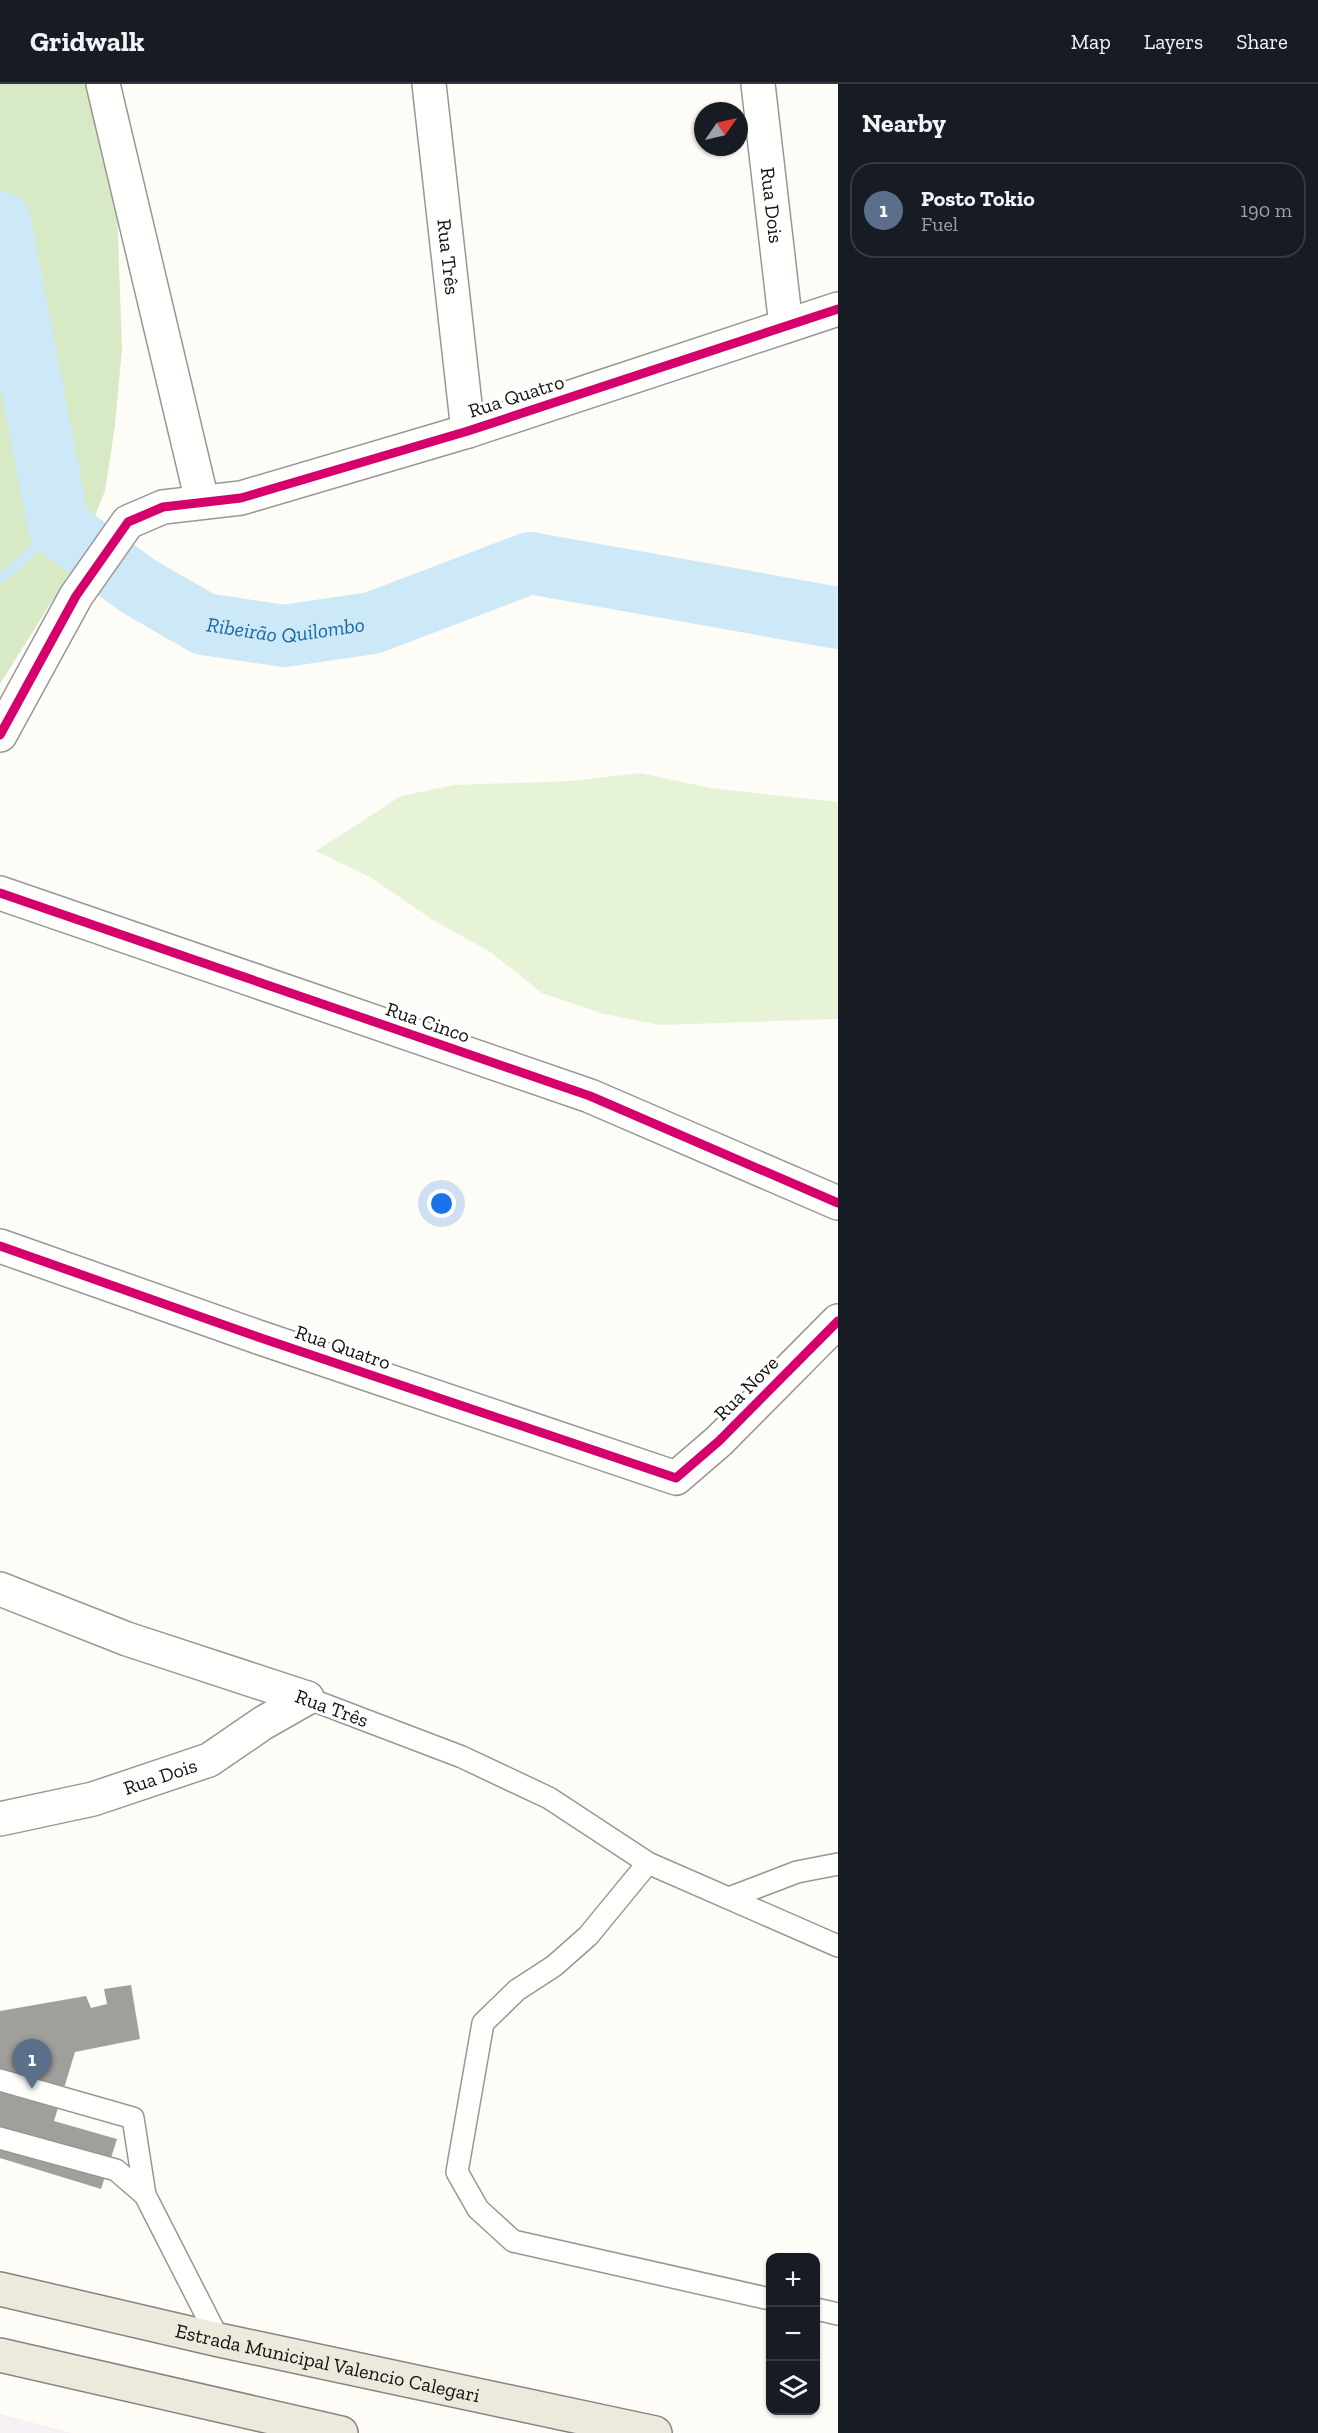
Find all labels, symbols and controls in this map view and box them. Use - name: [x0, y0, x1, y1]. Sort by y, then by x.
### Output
- text: Gridwalk: [30, 25, 144, 58]
- text: Map: [1071, 29, 1111, 54]
- text: Layers: [1144, 29, 1203, 54]
- text: Share: [1236, 29, 1288, 54]
- north arrow: [694, 102, 748, 156]
- text: Nearby: [862, 107, 946, 139]
- street label: Rua Dois: [756, 166, 788, 245]
- text: Posto Tokio: [921, 185, 1035, 212]
- text: 1: [879, 198, 888, 222]
- text: 190 m: [1240, 198, 1292, 222]
- text: Fuel: [921, 212, 958, 236]
- street label: Rua Três: [432, 218, 465, 296]
- street label: Rua Quatro: [465, 369, 567, 423]
- water label: Ribeirão Quilombo: [205, 611, 366, 648]
- street label: Rua Cinco: [383, 996, 473, 1048]
- your location: [427, 1189, 456, 1218]
- street label: Rua Quatro: [292, 1319, 394, 1375]
- street label: Rua Nove: [709, 1351, 783, 1425]
- street label: Rua Três: [292, 1684, 372, 1732]
- street label: Rua Dois: [120, 1753, 200, 1800]
- pin: 1: [12, 2040, 51, 2089]
- map controls: [766, 2253, 820, 2415]
- button: +: [766, 2253, 820, 2307]
- button: −: [766, 2307, 820, 2361]
- street label: Estrada Municipal Valencio Calegari: [173, 2318, 483, 2407]
- button: layers: [766, 2361, 820, 2415]

